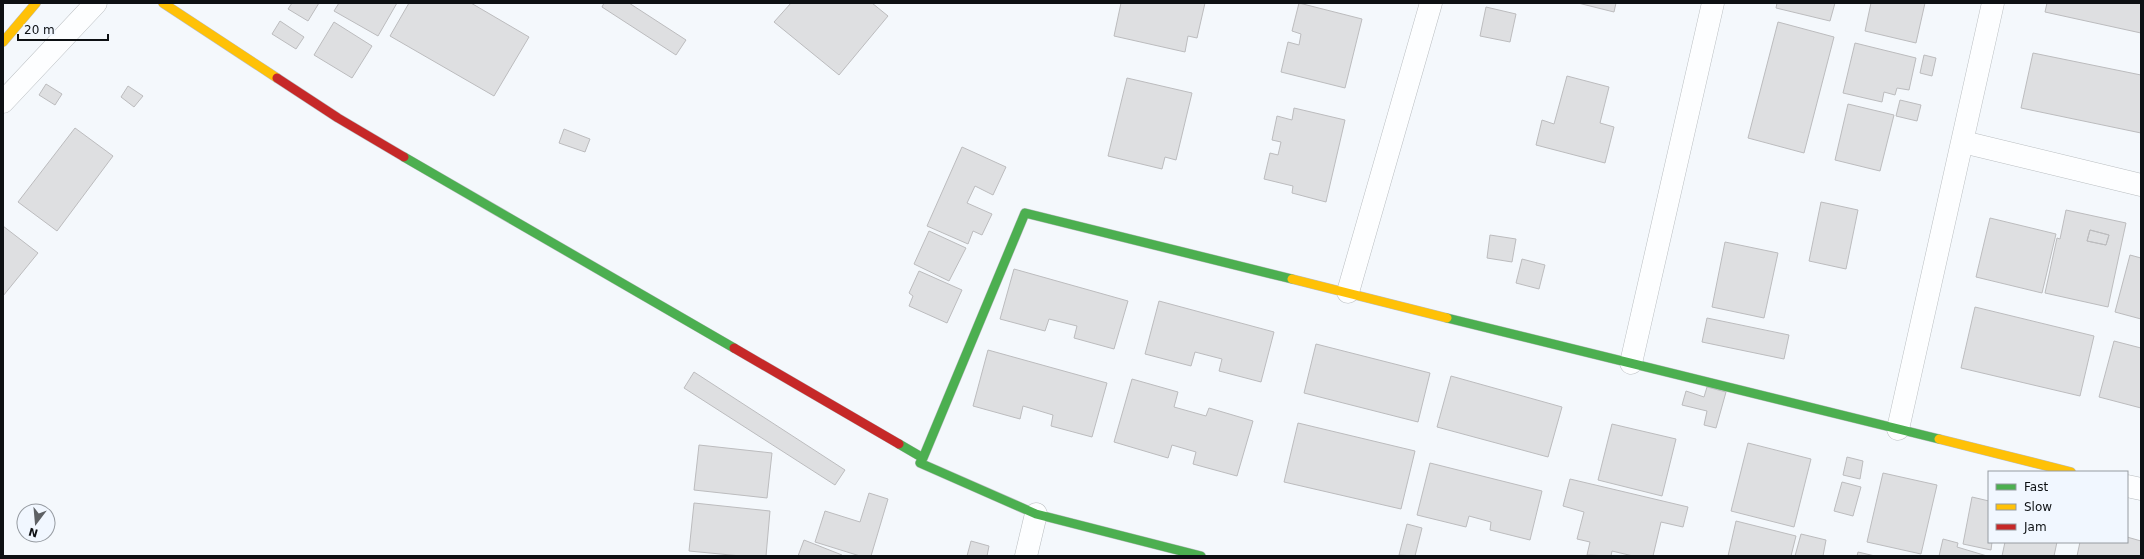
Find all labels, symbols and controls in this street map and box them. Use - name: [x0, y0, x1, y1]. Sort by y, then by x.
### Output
- scale bar: [18, 16, 108, 42]
- text: 20 m: [24, 23, 55, 37]
- legend: [1988, 471, 2128, 543]
- text: Fast: [2024, 480, 2048, 494]
- text: Slow: [2024, 500, 2052, 514]
- north arrow: [16, 503, 56, 543]
- text: Jam: [2023, 520, 2047, 534]
- text: N: [27, 525, 40, 540]

